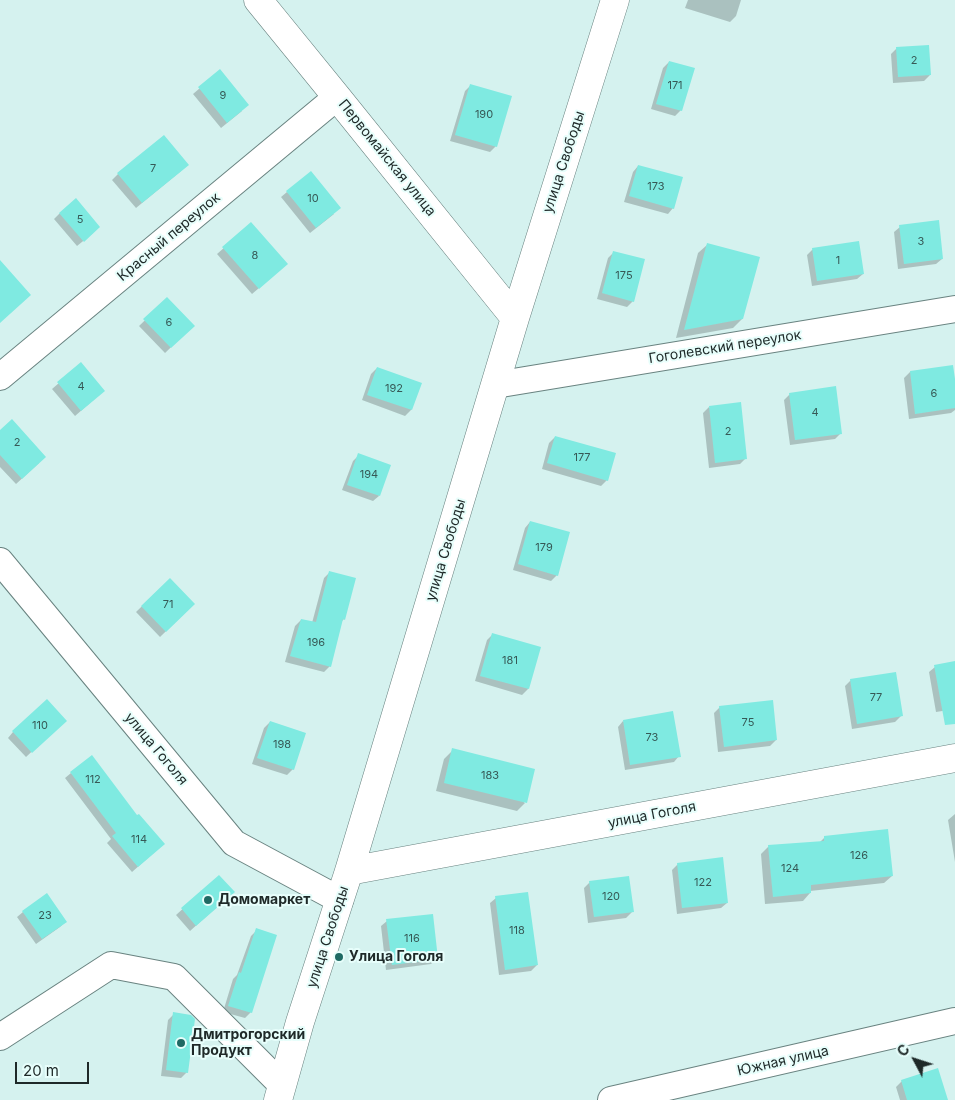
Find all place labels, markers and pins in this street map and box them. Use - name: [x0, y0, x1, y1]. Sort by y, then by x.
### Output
- place label: Домомаркет: [218, 892, 310, 908]
- marker: Домомаркет: [202, 894, 214, 906]
- place label: Улица Гоголя: [349, 949, 443, 965]
- marker: Улица Гоголя: [333, 951, 345, 963]
- place label: Дмитрогорский Продукт: [191, 1027, 305, 1060]
- marker: Дмитрогорский Продукт: [175, 1037, 187, 1049]

